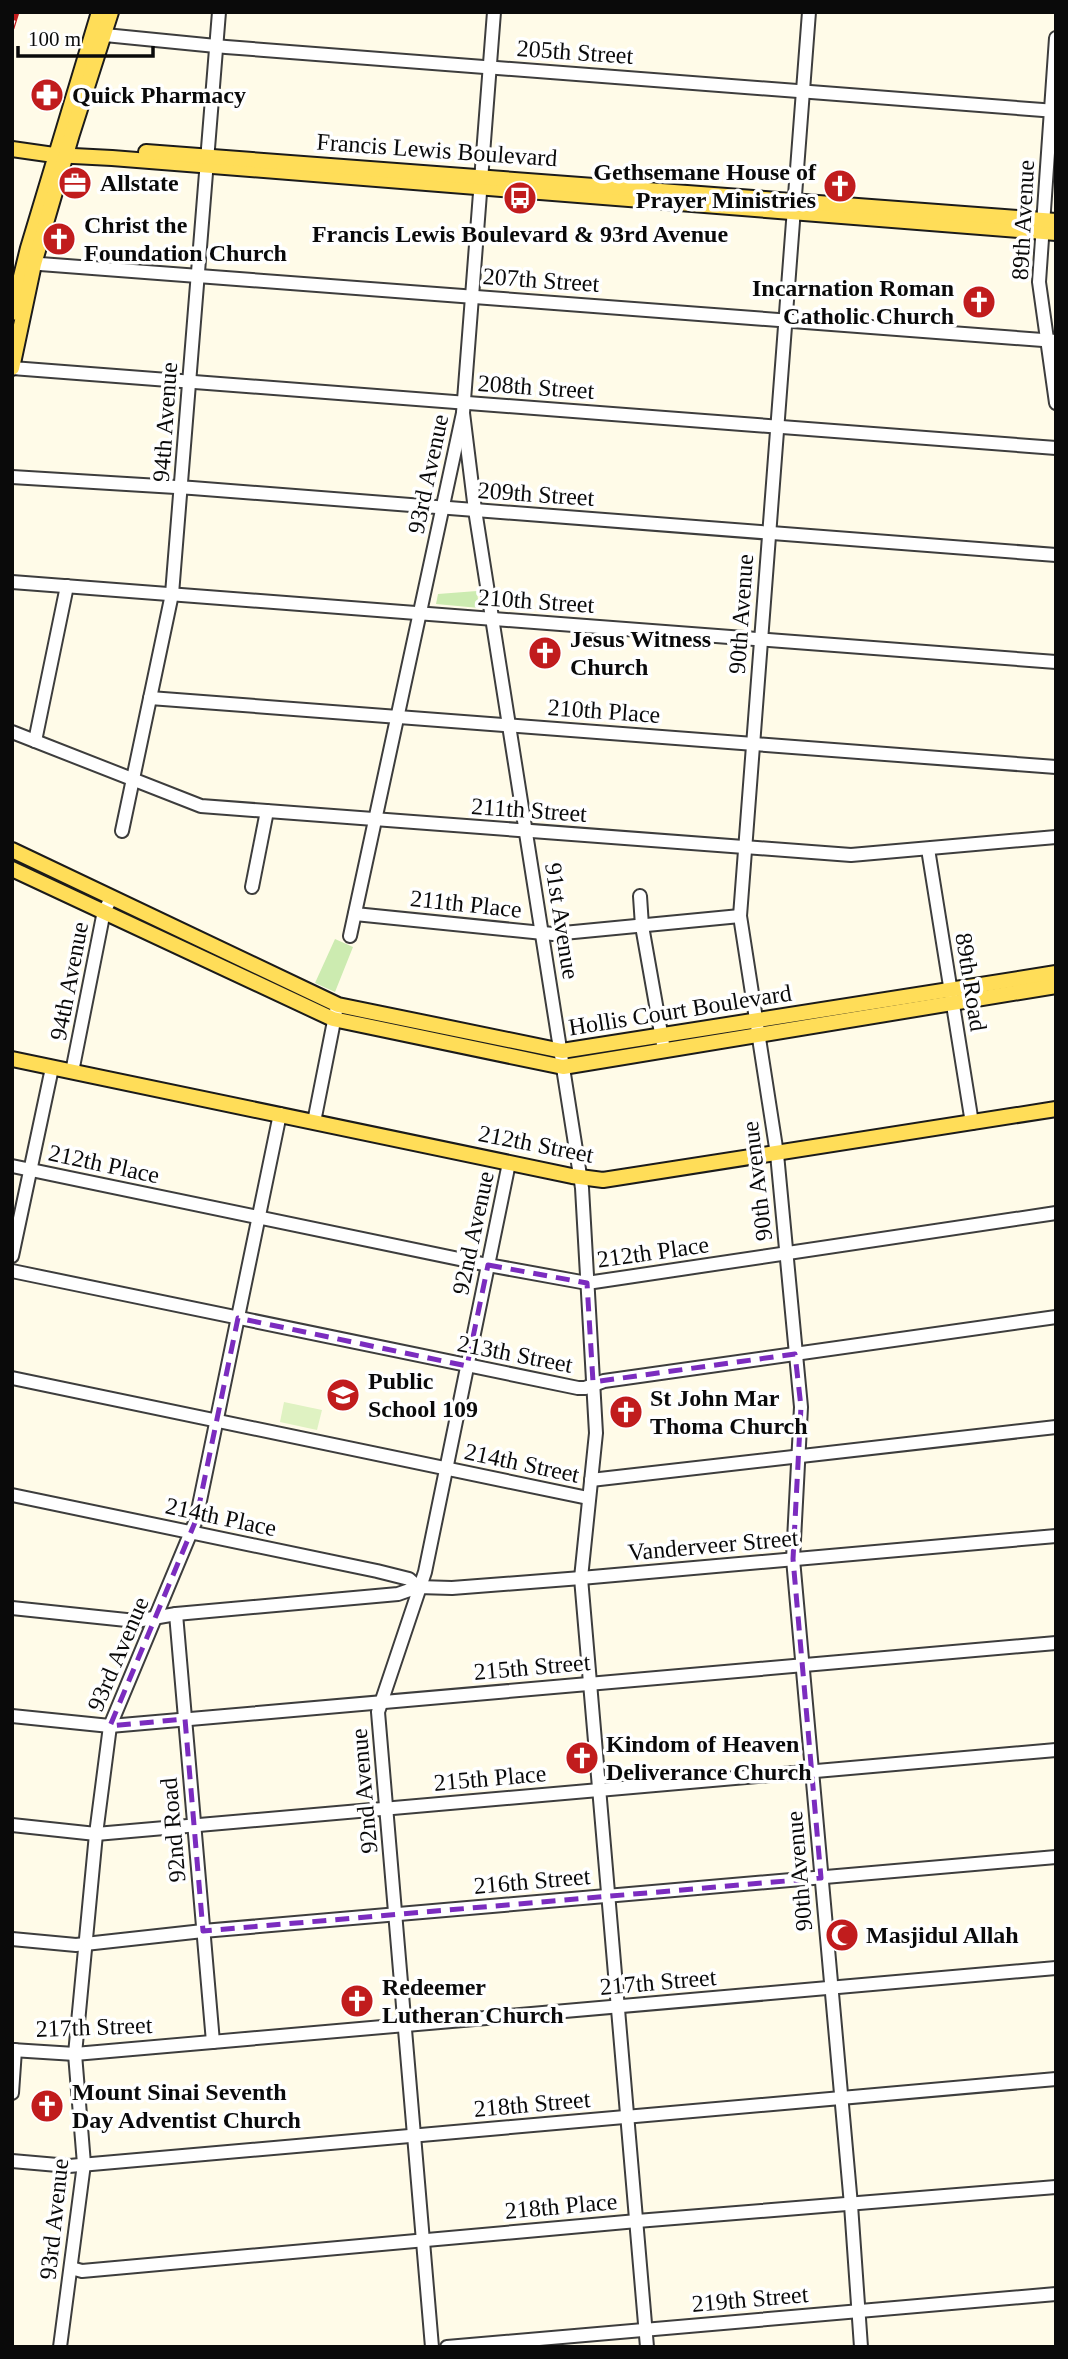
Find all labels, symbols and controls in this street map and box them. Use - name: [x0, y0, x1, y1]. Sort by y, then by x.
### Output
- scale bar: [18, 14, 152, 58]
- text: 100 m: [28, 27, 81, 51]
- street label: 205th Street: [516, 35, 634, 69]
- pharmacy icon: Quick Pharmacy: [28, 76, 66, 114]
- place label: Quick Pharmacy: [72, 82, 246, 108]
- street label: Francis Lewis Boulevard: [316, 129, 558, 171]
- place label: Gethsemane House of Prayer Ministries: [593, 159, 817, 213]
- street label: 89th Avenue: [1007, 159, 1039, 281]
- office icon: Allstate: [56, 164, 94, 202]
- church icon: Gethsemane House of Prayer Ministries: [821, 167, 859, 205]
- place label: Allstate: [100, 170, 179, 196]
- bus stop icon: Francis Lewis Boulevard & 93rd Avenue: [501, 179, 539, 217]
- place label: Christ the Foundation Church: [84, 212, 287, 266]
- church icon: Christ the Foundation Church: [40, 220, 78, 258]
- place label: Francis Lewis Boulevard & 93rd Avenue: [312, 221, 728, 247]
- street label: 207th Street: [482, 263, 600, 297]
- place label: Incarnation Roman Catholic Church: [752, 275, 954, 329]
- church icon: Incarnation Roman Catholic Church: [960, 283, 998, 321]
- street label: 94th Avenue: [148, 361, 182, 483]
- street label: 208th Street: [477, 370, 595, 404]
- street label: 93rd Avenue: [403, 412, 453, 536]
- street label: 209th Street: [477, 477, 595, 511]
- street label: 90th Avenue: [724, 553, 758, 675]
- street label: 210th Street: [477, 584, 595, 618]
- place label: Jesus Witness Church: [570, 626, 711, 680]
- church icon: Jesus Witness Church: [526, 634, 564, 672]
- street label: 210th Place: [547, 694, 661, 728]
- street label: 211th Street: [470, 793, 588, 827]
- street label: 91st Avenue: [540, 861, 584, 981]
- street label: 211th Place: [409, 885, 523, 923]
- street label: 94th Avenue: [45, 920, 93, 1042]
- street label: 89th Road: [950, 931, 992, 1033]
- street label: Hollis Court Boulevard: [567, 980, 793, 1040]
- street label: 212th Street: [476, 1120, 596, 1168]
- street label: 90th Avenue: [737, 1120, 777, 1242]
- street label: 212th Place: [46, 1140, 162, 1188]
- street label: 92nd Avenue: [447, 1169, 499, 1297]
- street label: 212th Place: [595, 1231, 711, 1273]
- street label: 213th Street: [455, 1330, 575, 1378]
- place label: Public School 109: [368, 1368, 478, 1422]
- school or university icon: Public School 109: [324, 1376, 362, 1414]
- place label: St John Mar Thoma Church: [650, 1385, 808, 1439]
- church icon: St John Mar Thoma Church: [607, 1393, 645, 1431]
- street label: 214th Street: [462, 1438, 582, 1488]
- street label: 214th Place: [163, 1493, 279, 1541]
- street label: Vanderveer Street: [627, 1525, 800, 1565]
- street label: 93rd Avenue: [82, 1593, 154, 1715]
- street label: 215th Street: [473, 1649, 592, 1685]
- street label: 92nd Avenue: [346, 1727, 382, 1855]
- place label: Kindom of Heaven Deliverance Church: [606, 1731, 812, 1785]
- church icon: Kindom of Heaven Deliverance Church: [563, 1739, 601, 1777]
- street label: 215th Place: [433, 1760, 547, 1796]
- street label: 92nd Road: [155, 1777, 191, 1883]
- street label: 90th Avenue: [781, 1810, 817, 1932]
- street label: 216th Street: [473, 1863, 592, 1899]
- mosque icon: Masjidul Allah: [823, 1916, 861, 1954]
- place label: Masjidul Allah: [866, 1922, 1019, 1948]
- street label: 217th Street: [599, 1964, 718, 2000]
- place label: Redeemer Lutheran Church: [382, 1974, 564, 2028]
- church icon: Redeemer Lutheran Church: [338, 1982, 376, 2020]
- street label: 217th Street: [35, 2012, 153, 2042]
- place label: Mount Sinai Seventh Day Adventist Church: [72, 2079, 301, 2133]
- street label: 218th Street: [473, 2086, 592, 2122]
- church icon: Mount Sinai Seventh Day Adventist Church: [28, 2087, 66, 2125]
- street label: 93rd Avenue: [35, 2157, 73, 2281]
- street label: 218th Place: [504, 2188, 618, 2224]
- street label: 219th Street: [691, 2281, 810, 2317]

